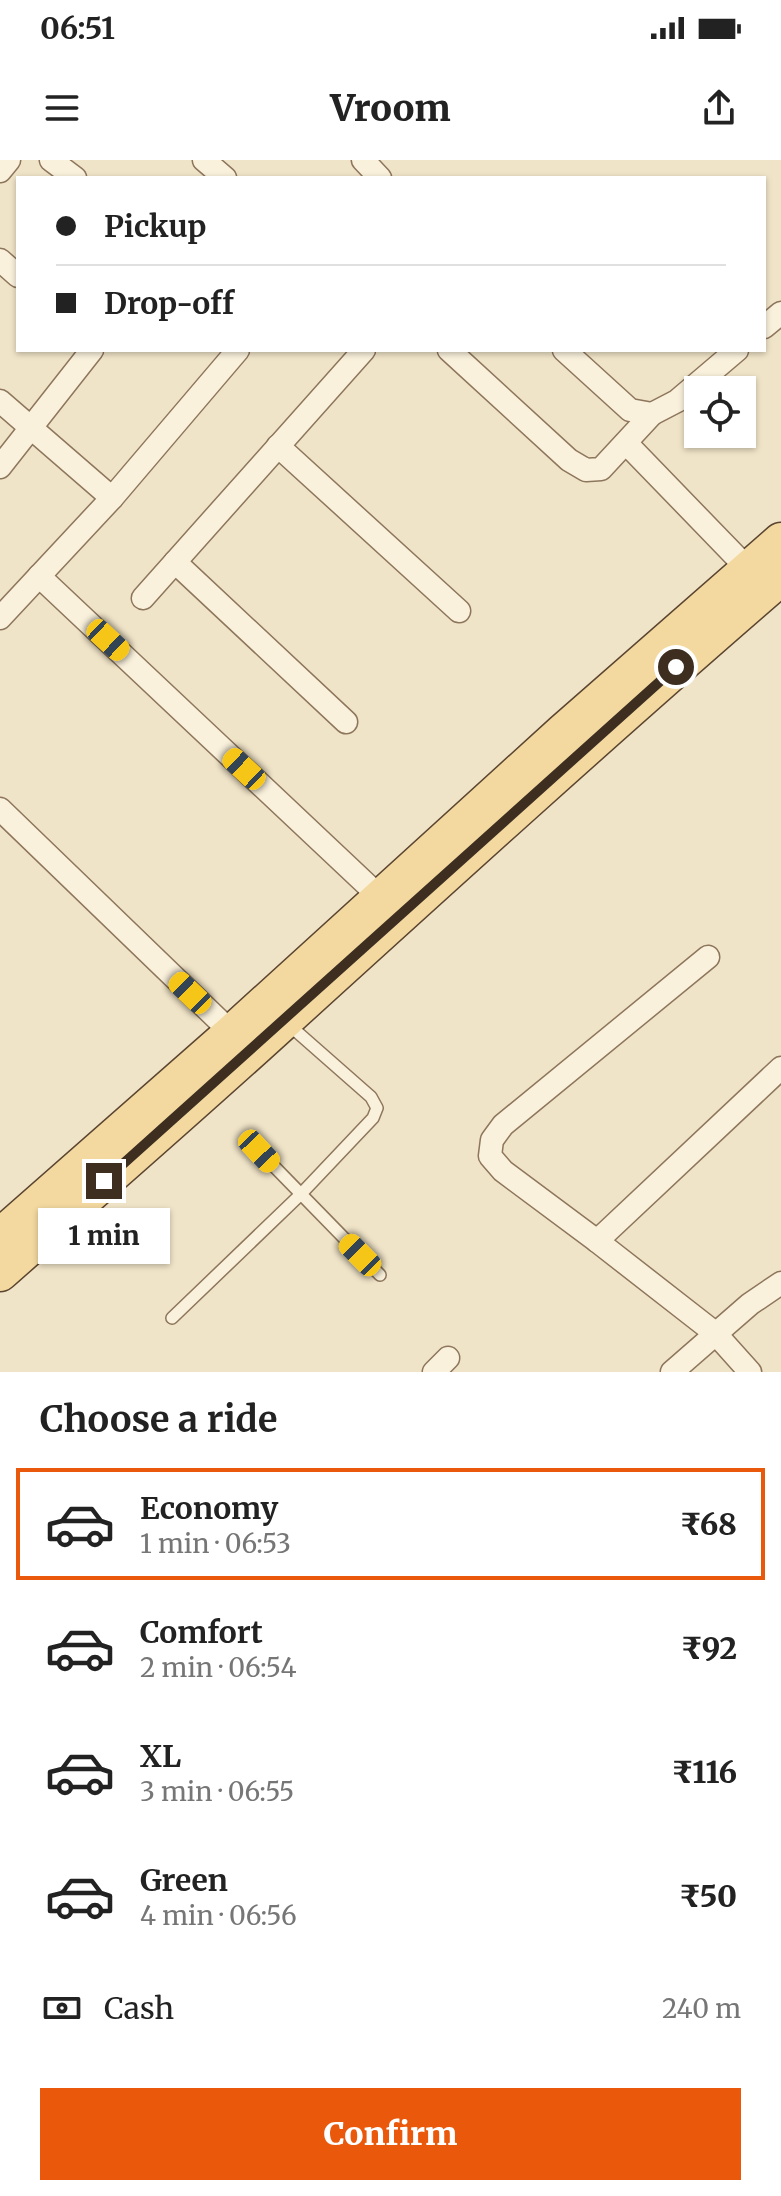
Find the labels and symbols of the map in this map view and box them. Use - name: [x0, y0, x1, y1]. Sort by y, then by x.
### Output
- car: [82, 615, 134, 665]
- route start: [658, 649, 694, 685]
- car: [218, 744, 270, 794]
- car: [164, 968, 216, 1018]
- car: [234, 1125, 284, 1177]
- route end: [86, 1163, 122, 1199]
- callout: 1 min: [38, 1209, 170, 1265]
- car: [335, 1230, 385, 1280]

